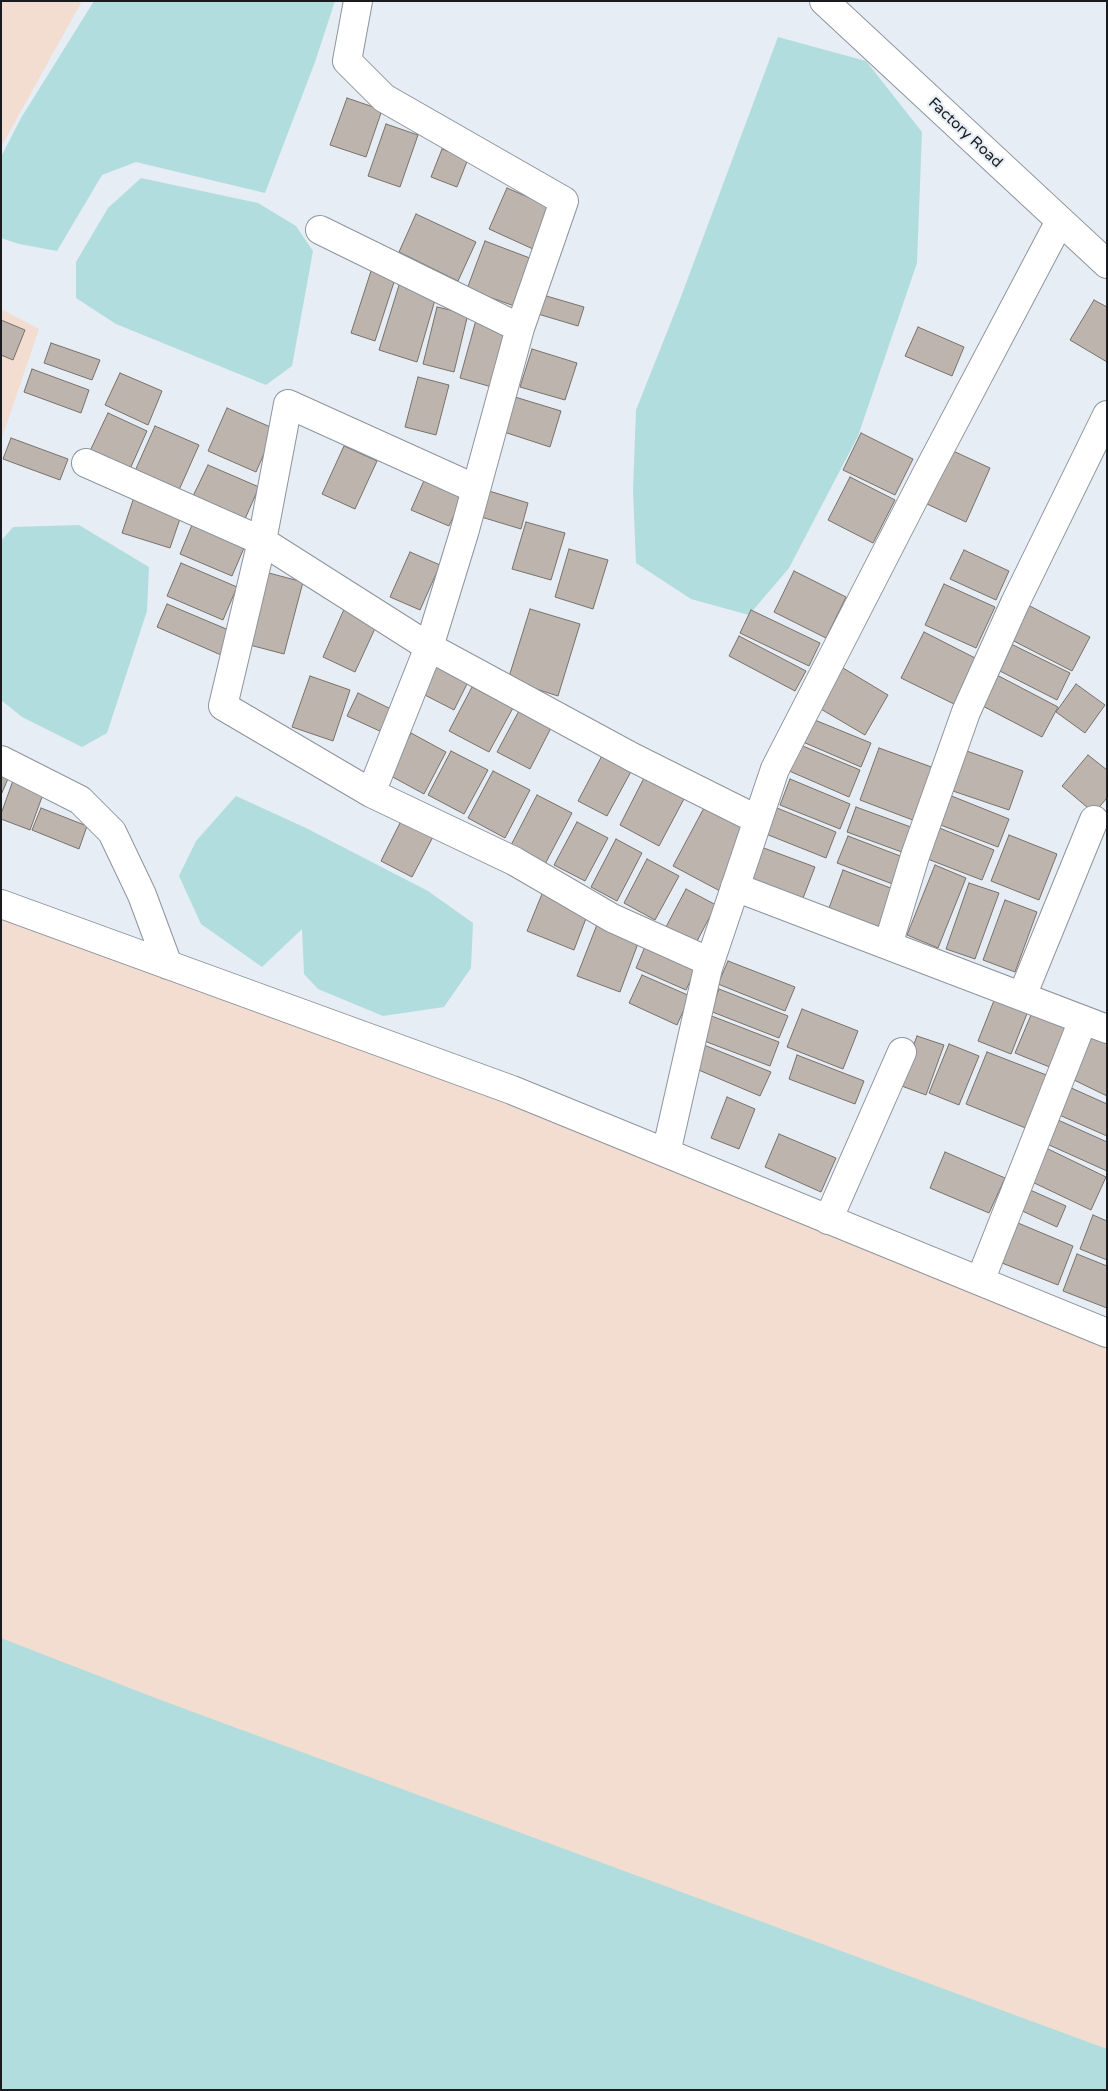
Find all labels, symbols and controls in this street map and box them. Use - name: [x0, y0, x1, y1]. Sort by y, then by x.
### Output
- street label: Factory Road: [924, 94, 1006, 172]

